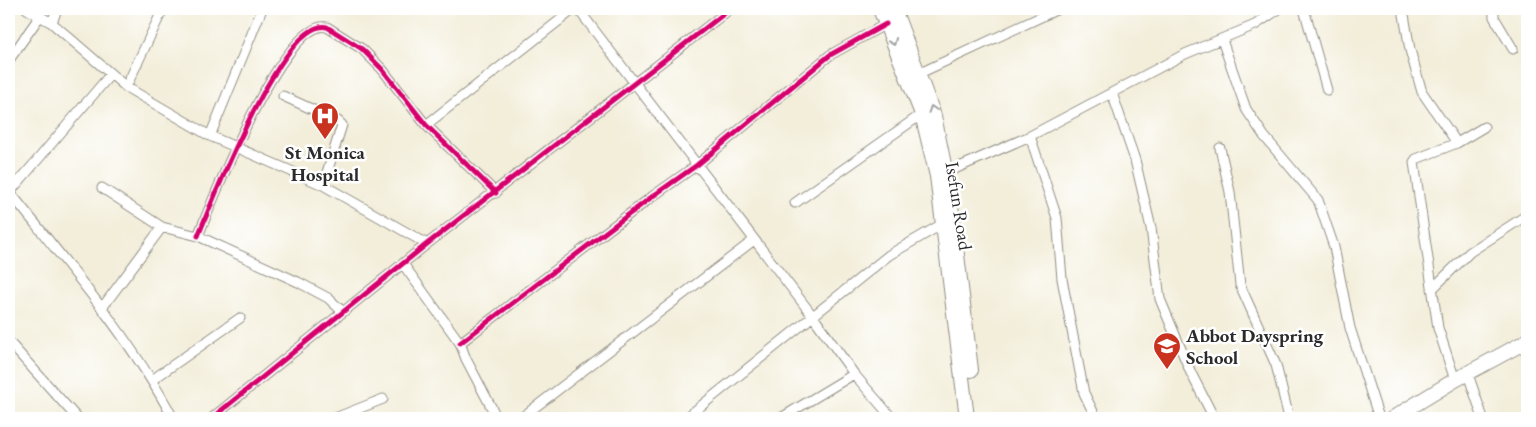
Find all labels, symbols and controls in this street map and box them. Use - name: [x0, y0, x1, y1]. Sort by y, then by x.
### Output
- one-way arrow: [887, 38, 897, 46]
- hospital icon: St Monica Hospital: [310, 101, 340, 140]
- one-way arrow: [927, 105, 937, 113]
- place label: St Monica Hospital: [285, 140, 366, 187]
- street label: Isefun Road: [940, 160, 978, 253]
- place label: Abbot Dayspring School: [1185, 323, 1324, 370]
- school or university icon: Abbot Dayspring School: [1152, 331, 1182, 370]

